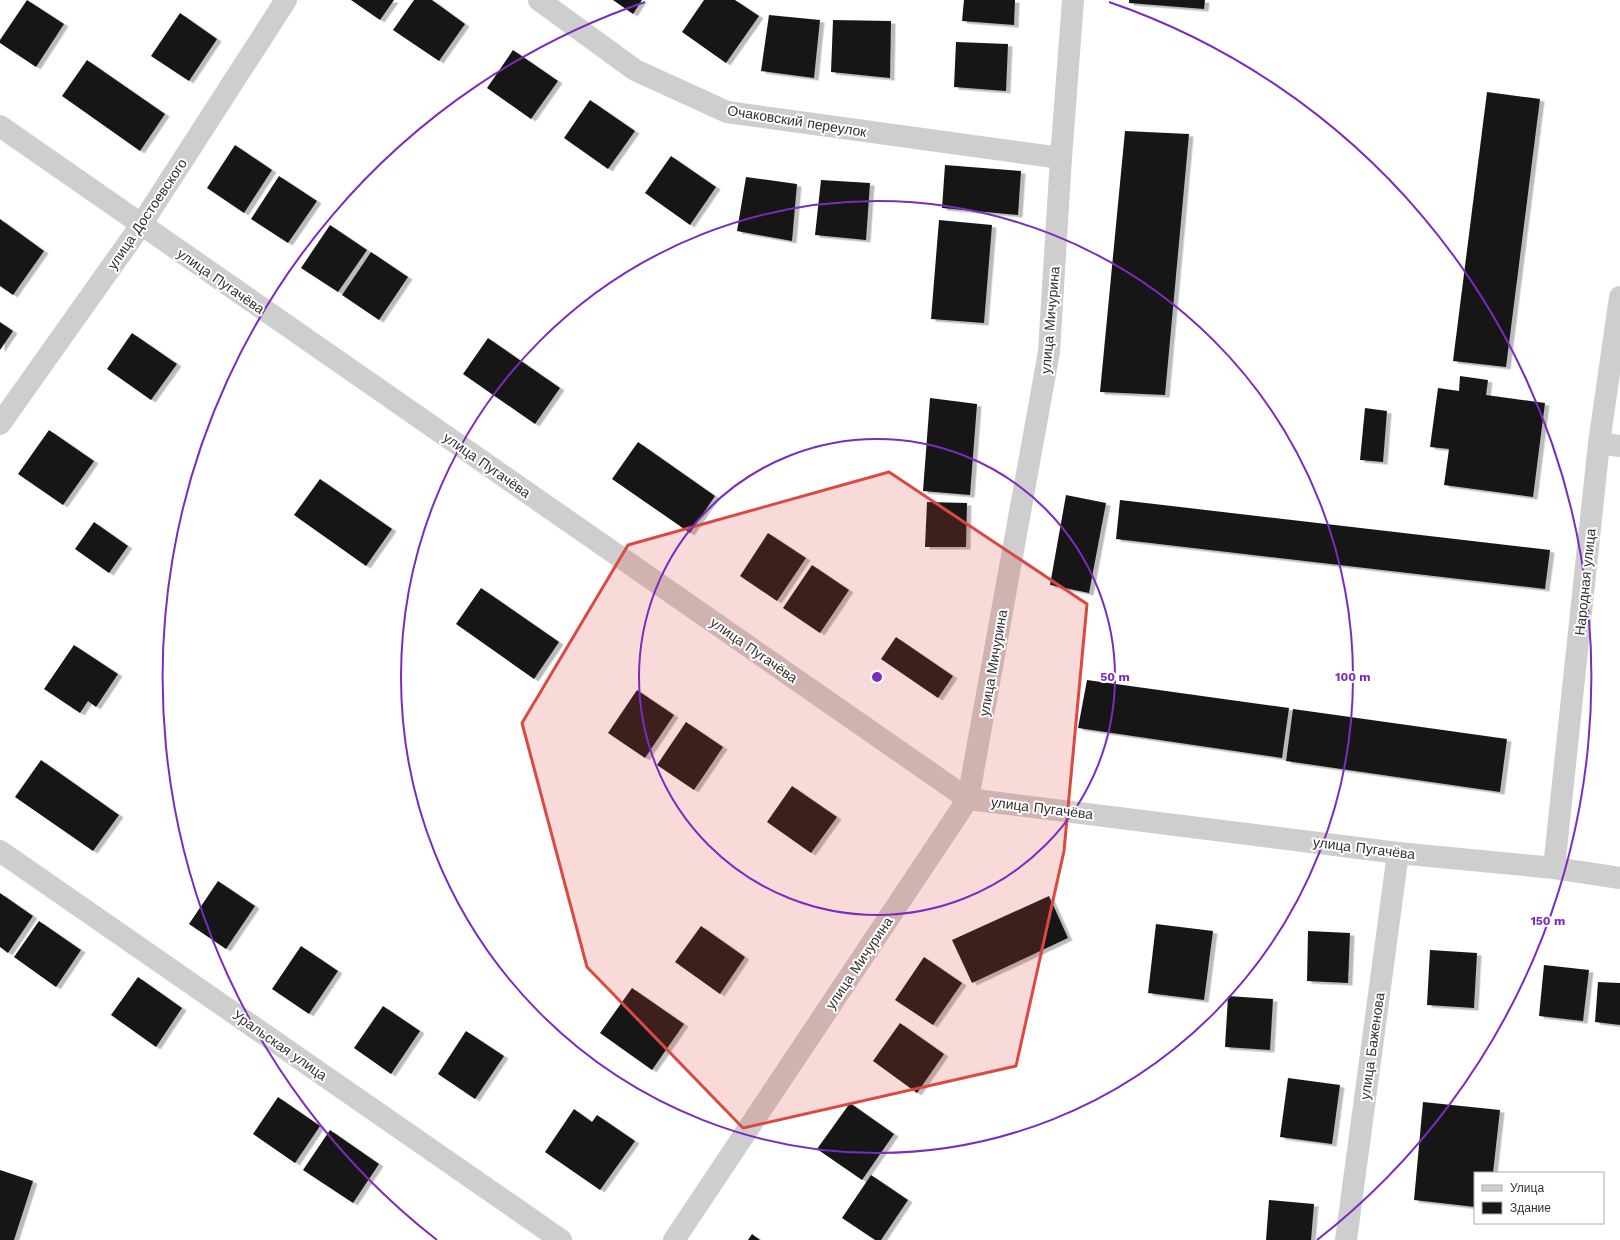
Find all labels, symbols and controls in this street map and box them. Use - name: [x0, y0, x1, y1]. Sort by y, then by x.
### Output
- street label: Очаковский переулок: [726, 102, 869, 140]
- street label: улица Достоевского: [104, 155, 190, 273]
- street label: улица Пугачёва: [174, 245, 268, 317]
- street label: улица Мичурина: [1037, 265, 1063, 374]
- street label: улица Пугачёва: [440, 429, 534, 501]
- street label: Народная улица: [1571, 527, 1599, 636]
- street label: улица Мичурина: [976, 608, 1010, 718]
- street label: улица Пугачёва: [707, 614, 801, 686]
- centre of rings: [870, 670, 884, 684]
- text: 50 m: [1100, 670, 1130, 684]
- text: 100 m: [1335, 670, 1371, 684]
- street label: улица Пугачёва: [990, 794, 1094, 822]
- street label: улица Пугачёва: [1312, 834, 1416, 862]
- street label: улица Мичурина: [822, 914, 896, 1012]
- text: 150 m: [1531, 914, 1565, 928]
- street label: улица Баженова: [1357, 991, 1387, 1101]
- street label: Уральская улица: [230, 1007, 330, 1084]
- legend: [1474, 1172, 1604, 1224]
- text: Улица: [1510, 1181, 1544, 1195]
- text: Здание: [1510, 1201, 1551, 1215]

